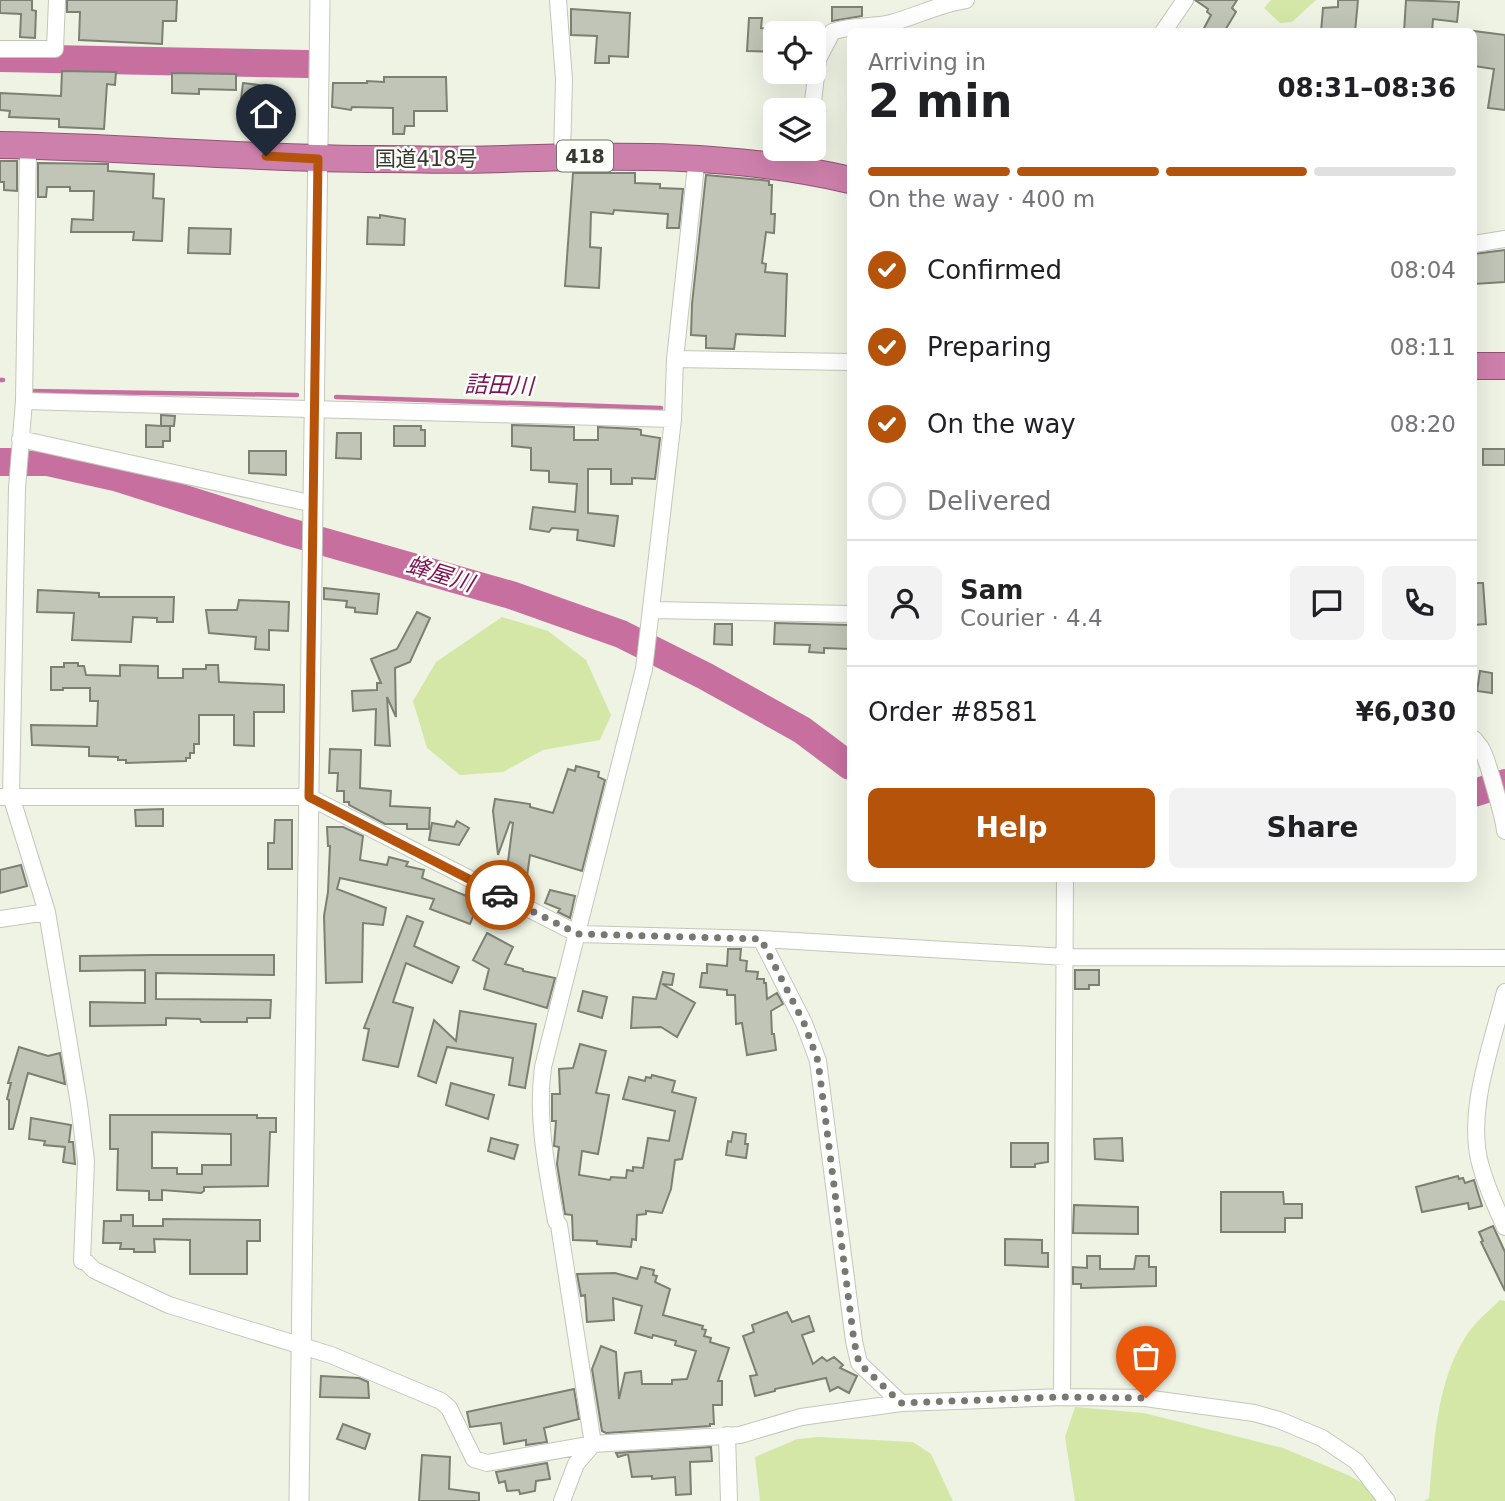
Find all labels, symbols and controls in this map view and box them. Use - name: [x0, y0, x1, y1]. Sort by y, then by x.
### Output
- map controls: [763, 21, 826, 161]
- button: locate: [763, 21, 826, 84]
- text: Arriving in: [868, 49, 986, 75]
- text: 08:31–08:36: [1277, 73, 1456, 103]
- text: 2 min: [868, 74, 1012, 128]
- pin: [236, 84, 296, 156]
- icon: home: [247, 95, 285, 133]
- button: layers: [763, 98, 826, 161]
- road number: 418: [557, 140, 613, 172]
- street label: 国道418号: [374, 147, 478, 171]
- text: On the way · 400 m: [868, 186, 1095, 212]
- icon: check: [868, 251, 906, 289]
- text: Confirmed: [927, 255, 1062, 285]
- text: 08:04: [1390, 257, 1456, 283]
- icon: check: [868, 328, 906, 366]
- text: Preparing: [927, 332, 1052, 362]
- text: 08:11: [1390, 334, 1456, 360]
- water label: 詰田川: [464, 371, 537, 399]
- icon: check: [868, 405, 906, 443]
- text: On the way: [927, 409, 1076, 439]
- text: 08:20: [1390, 411, 1456, 437]
- text: Delivered: [927, 486, 1051, 516]
- water label: 蜂屋川: [403, 551, 480, 597]
- button: person: [868, 566, 942, 640]
- button: chat: [1290, 566, 1364, 640]
- button: phone: [1382, 566, 1456, 640]
- text: Sam: [960, 575, 1023, 605]
- text: Courier · 4.4: [960, 605, 1103, 631]
- text: Order #8581: [868, 697, 1038, 727]
- text: ¥6,030: [1356, 697, 1456, 727]
- button: Help: [868, 788, 1155, 868]
- button: Share: [1169, 788, 1456, 868]
- courier: [465, 860, 535, 930]
- icon: car: [481, 876, 519, 914]
- pin: [1116, 1326, 1176, 1398]
- icon: bag: [1127, 1337, 1165, 1375]

